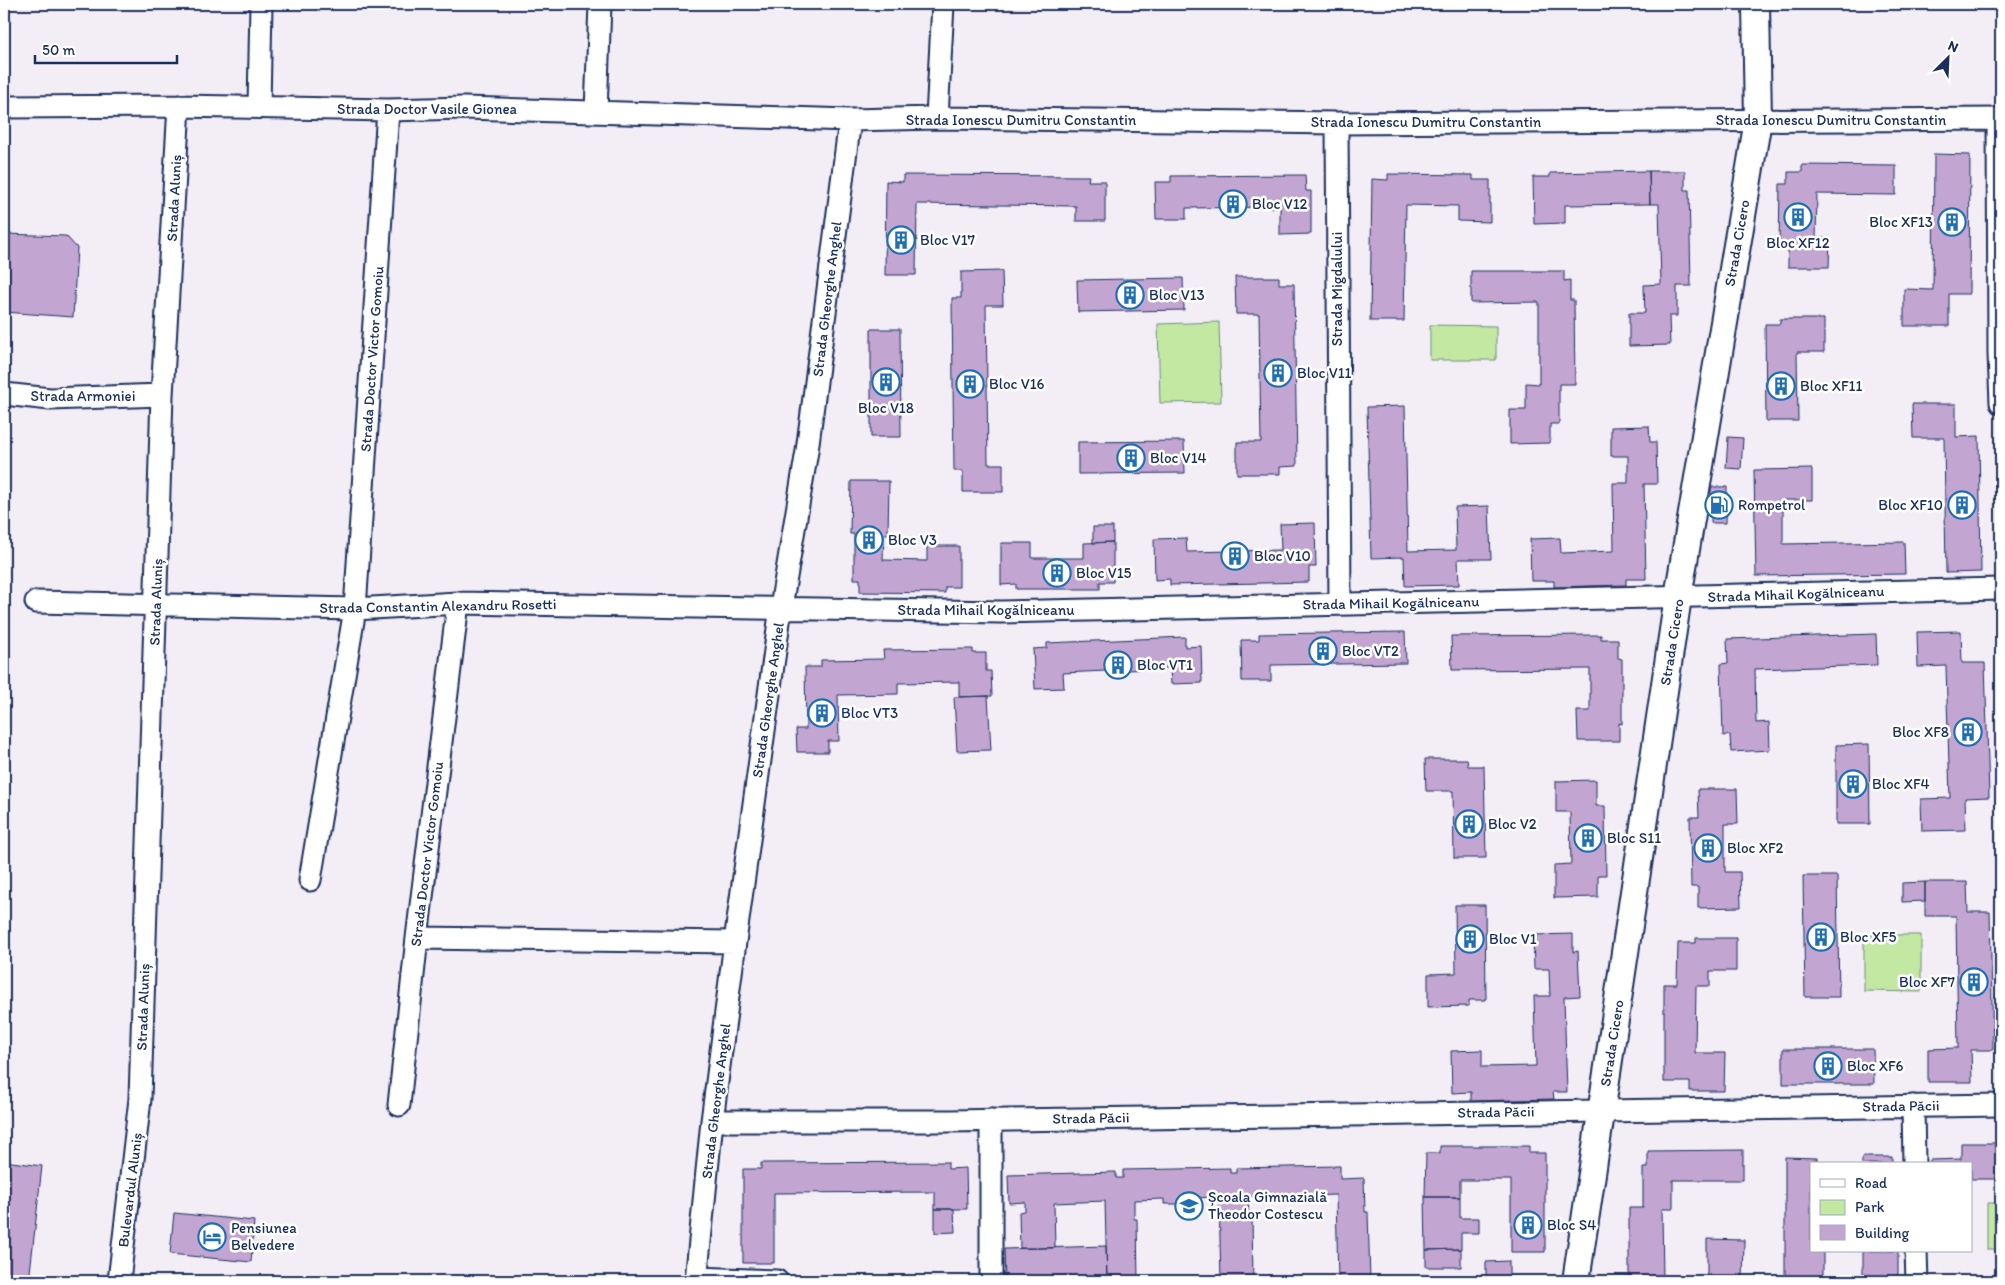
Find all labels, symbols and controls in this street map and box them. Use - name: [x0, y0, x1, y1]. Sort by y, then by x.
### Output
- scale bar: [35, 32, 178, 64]
- north arrow: [1922, 32, 1972, 82]
- text: N: [1945, 37, 1961, 56]
- text: 50 m: [42, 41, 75, 59]
- street label: Strada Doctor Vasile Gionea: [337, 100, 518, 118]
- street label: Strada Ionescu Dumitru Constantin: [906, 111, 1137, 129]
- street label: Strada Ionescu Dumitru Constantin: [1716, 111, 1947, 129]
- street label: Strada Ionescu Dumitru Constantin: [1311, 113, 1542, 131]
- street label: Strada Aluniș: [163, 154, 185, 242]
- building icon: Bloc V12: [1218, 189, 1248, 219]
- place label: Bloc V12: [1252, 195, 1308, 213]
- street label: Strada Cicero: [1721, 198, 1753, 288]
- building icon: Bloc XF12: [1783, 202, 1813, 232]
- building icon: Bloc XF13: [1937, 207, 1967, 237]
- place label: Bloc XF13: [1869, 213, 1933, 231]
- street label: Strada Gheorghe Anghel: [809, 219, 846, 378]
- building icon: Bloc V17: [886, 225, 916, 255]
- place label: Bloc V17: [920, 231, 976, 249]
- street label: Strada Migdalului: [1328, 232, 1346, 346]
- place label: Bloc XF12: [1766, 234, 1830, 252]
- street label: Strada Doctor Victor Gomoiu: [357, 265, 387, 453]
- building icon: Bloc V13: [1115, 280, 1145, 310]
- place label: Bloc V13: [1149, 286, 1205, 304]
- building icon: Bloc V11: [1263, 358, 1293, 388]
- place label: Bloc V11: [1297, 364, 1352, 382]
- building icon: Bloc V18: [871, 367, 901, 397]
- building icon: Bloc V16: [955, 369, 985, 399]
- building icon: Bloc XF11: [1766, 371, 1796, 401]
- place label: Bloc V16: [989, 375, 1045, 393]
- place label: Bloc XF11: [1800, 377, 1863, 395]
- street label: Strada Armoniei: [31, 387, 136, 405]
- place label: Bloc V18: [858, 399, 914, 417]
- building icon: Bloc V14: [1116, 443, 1146, 473]
- place label: Bloc V14: [1150, 449, 1207, 467]
- fuel station icon: Rompetrol: [1704, 490, 1734, 520]
- building icon: Bloc XF10: [1947, 490, 1977, 520]
- place label: Rompetrol: [1738, 496, 1806, 514]
- place label: Bloc XF10: [1878, 496, 1943, 514]
- building icon: Bloc V3: [854, 525, 884, 555]
- place label: Bloc V3: [888, 531, 937, 549]
- building icon: Bloc V10: [1220, 541, 1250, 571]
- place label: Bloc V10: [1254, 547, 1311, 565]
- street label: Strada Aluniș: [145, 558, 167, 646]
- building icon: Bloc V15: [1042, 558, 1072, 588]
- place label: Bloc V15: [1076, 564, 1132, 582]
- street label: Strada Mihail Kogălniceanu: [1707, 582, 1885, 606]
- street label: Strada Mihail Kogălniceanu: [1302, 592, 1480, 614]
- street label: Strada Constantin Alexandru Rosetti: [319, 595, 557, 617]
- street label: Strada Cicero: [1656, 597, 1688, 687]
- street label: Strada Mihail Kogălniceanu: [898, 601, 1074, 619]
- street label: Strada Gheorghe Anghel: [748, 620, 788, 779]
- building icon: Bloc VT2: [1308, 636, 1338, 666]
- place label: Bloc VT2: [1342, 642, 1399, 660]
- building icon: Bloc VT1: [1103, 650, 1133, 680]
- place label: Bloc VT1: [1137, 656, 1193, 674]
- building icon: Bloc VT3: [807, 698, 837, 728]
- place label: Bloc VT3: [841, 704, 898, 722]
- building icon: Bloc XF8: [1953, 717, 1983, 747]
- place label: Bloc XF8: [1892, 723, 1949, 741]
- street label: Strada Doctor Victor Gomoiu: [407, 760, 447, 948]
- building icon: Bloc XF4: [1838, 769, 1868, 799]
- place label: Bloc XF4: [1872, 775, 1930, 793]
- building icon: Bloc V2: [1454, 809, 1484, 839]
- place label: Bloc V2: [1488, 815, 1537, 833]
- building icon: Bloc S11: [1573, 823, 1603, 853]
- place label: Bloc S11: [1607, 829, 1661, 847]
- building icon: Bloc XF2: [1693, 833, 1723, 863]
- place label: Bloc XF2: [1727, 839, 1784, 857]
- building icon: Bloc XF5: [1806, 922, 1836, 952]
- building icon: Bloc V1: [1455, 924, 1485, 954]
- place label: Bloc XF5: [1840, 928, 1897, 946]
- place label: Bloc V1: [1489, 930, 1537, 948]
- street label: Strada Aluniș: [132, 963, 154, 1051]
- building icon: Bloc XF7: [1959, 967, 1989, 997]
- place label: Bloc XF7: [1899, 973, 1956, 991]
- street label: Strada Cicero: [1596, 998, 1628, 1088]
- street label: Strada Gheorghe Anghel: [698, 1021, 735, 1180]
- building icon: Bloc XF6: [1813, 1051, 1843, 1081]
- place label: Bloc XF6: [1847, 1057, 1904, 1075]
- street label: Strada Păcii: [1862, 1096, 1940, 1116]
- street label: Strada Păcii: [1457, 1102, 1535, 1122]
- street label: Strada Păcii: [1052, 1108, 1130, 1128]
- street label: Bulevardul Aluniș: [114, 1131, 146, 1248]
- legend: [1810, 1162, 1972, 1252]
- text: Road: [1855, 1174, 1888, 1192]
- place label: Școala Gimnazială Theodor Costescu: [1208, 1188, 1327, 1223]
- school or university icon: Școala Gimnazială Theodor Costescu: [1174, 1191, 1204, 1221]
- text: Park: [1855, 1198, 1885, 1216]
- building icon: Bloc S4: [1513, 1210, 1543, 1240]
- place label: Bloc S4: [1547, 1216, 1596, 1234]
- place label: Pensiunea Belvedere: [231, 1219, 297, 1254]
- hotel icon: Pensiunea Belvedere: [197, 1222, 227, 1252]
- text: Building: [1855, 1224, 1909, 1242]

